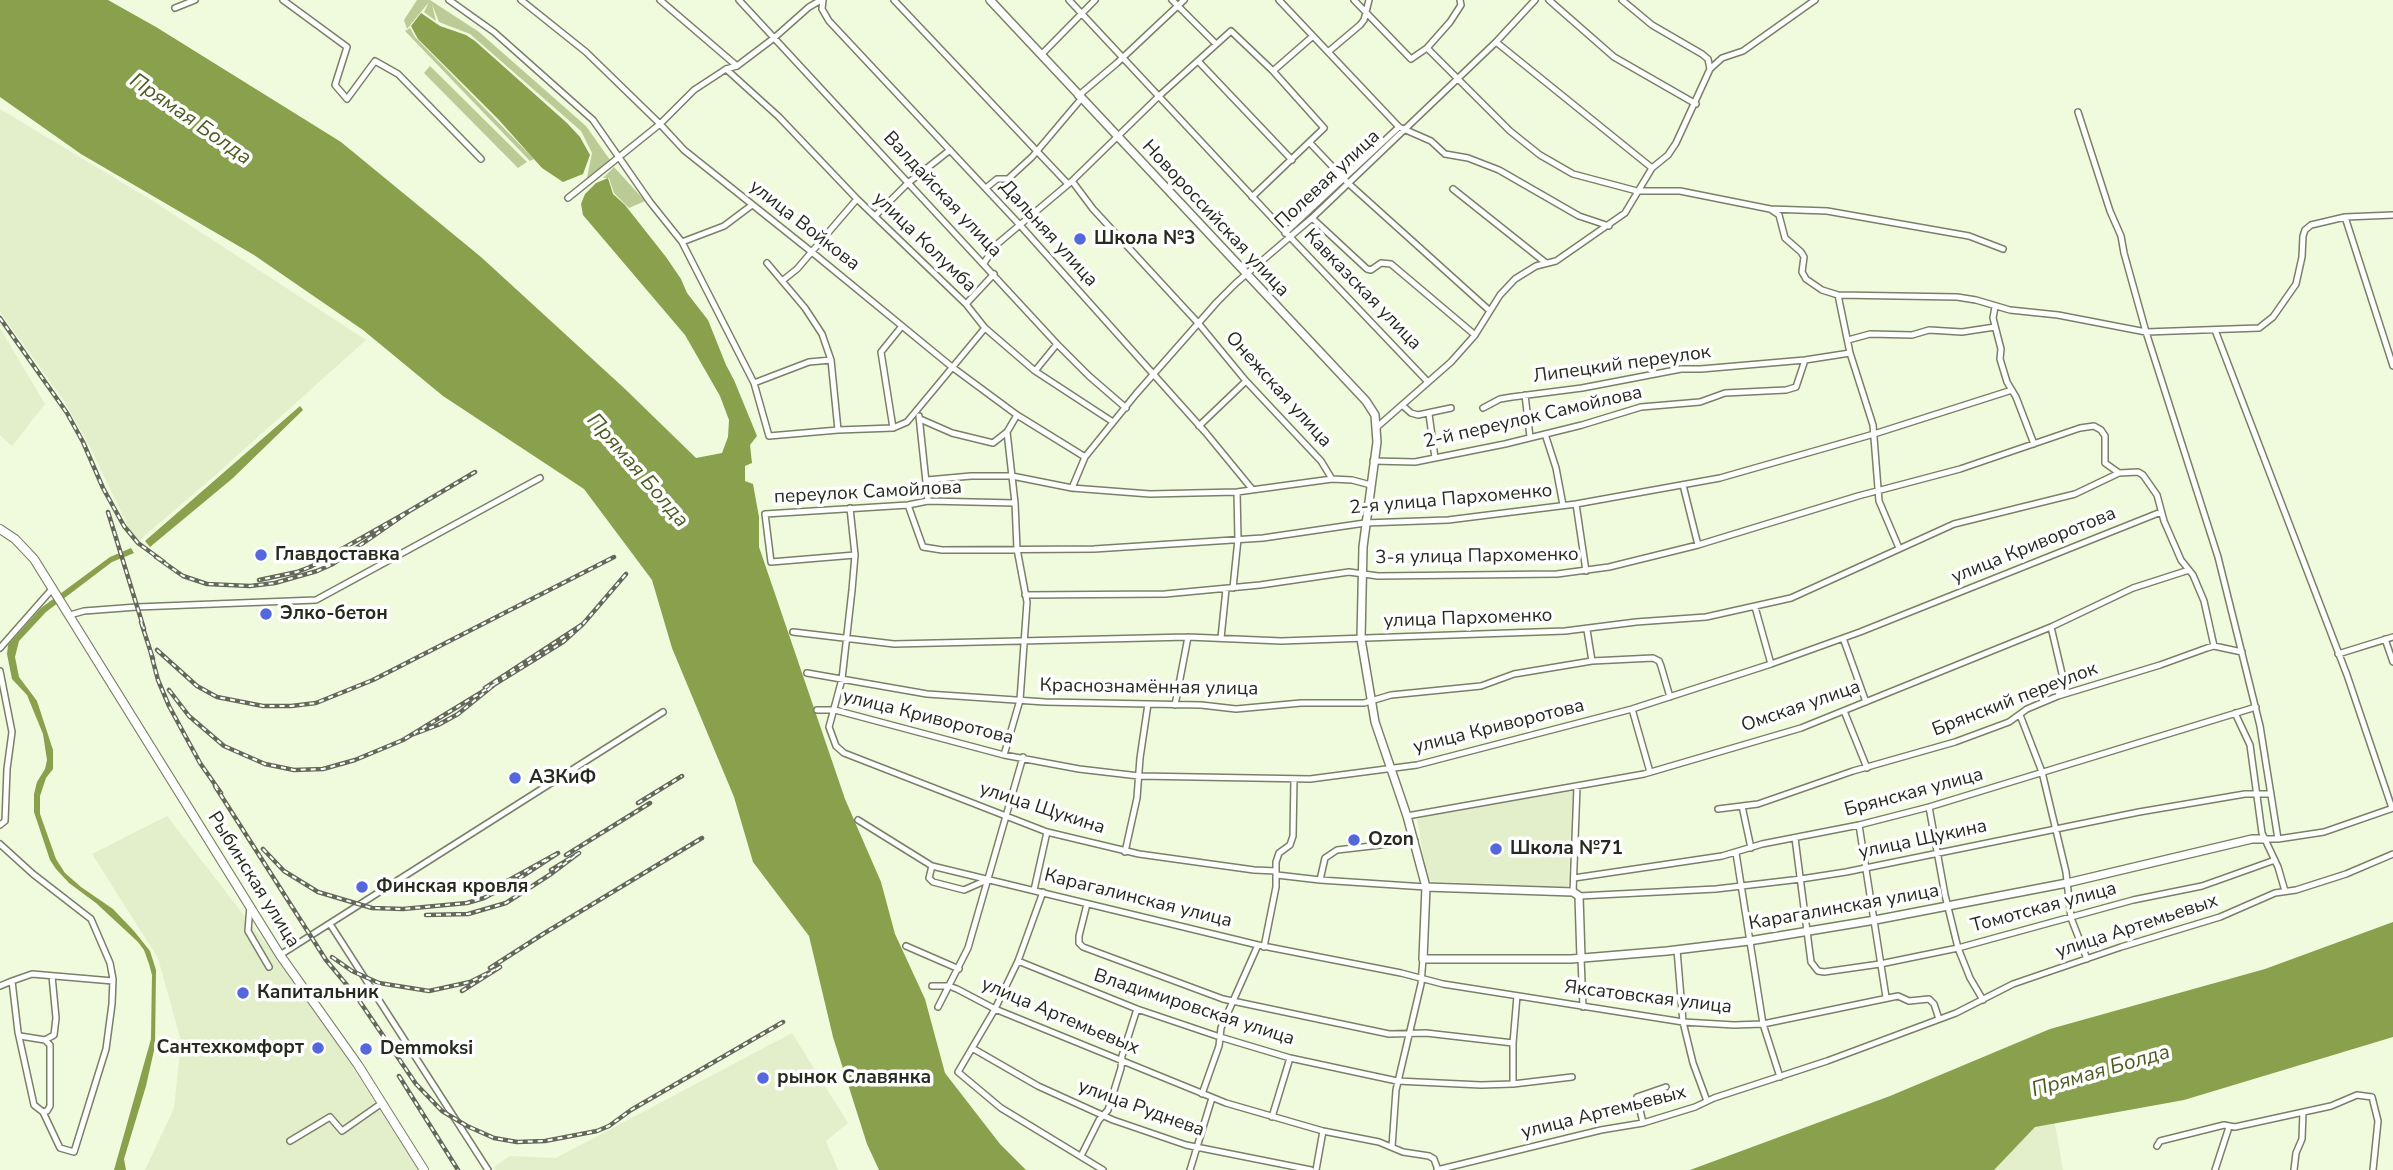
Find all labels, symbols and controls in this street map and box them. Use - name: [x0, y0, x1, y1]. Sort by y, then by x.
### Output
- water label: Прямая Болда: [124, 69, 256, 171]
- street label: Полевая улица: [1271, 126, 1385, 234]
- street label: Валдайская улица: [878, 127, 1006, 263]
- street label: Новороссийская улица: [1136, 136, 1294, 302]
- street label: улица Войкова: [744, 176, 864, 276]
- street label: Дальняя улица: [994, 176, 1102, 292]
- street label: улица Колумба: [868, 188, 980, 298]
- street label: Кавказская улица: [1298, 225, 1426, 355]
- place label: Школа №3: [1094, 228, 1195, 250]
- marker: Школа №3: [1072, 231, 1088, 247]
- street label: Онежская улица: [1220, 327, 1336, 453]
- street label: Липецкий переулок: [1532, 341, 1712, 389]
- street label: 2-й переулок Самойлова: [1421, 382, 1645, 454]
- water label: Прямая Болда: [581, 409, 693, 533]
- street label: переулок Самойлова: [773, 477, 963, 509]
- street label: 2-я улица Пархоменко: [1349, 480, 1553, 520]
- street label: улица Криворотова: [1948, 503, 2120, 589]
- place label: Главдоставка: [275, 544, 400, 566]
- street label: 3-я улица Пархоменко: [1375, 544, 1579, 570]
- marker: Главдоставка: [253, 547, 269, 563]
- place label: Элко-бетон: [280, 603, 388, 625]
- street label: улица Пархоменко: [1383, 605, 1553, 633]
- marker: Элко-бетон: [258, 606, 274, 622]
- street label: Брянский переулок: [1929, 658, 2101, 742]
- street label: Краснознамённая улица: [1039, 675, 1259, 701]
- street label: Омская улица: [1738, 676, 1864, 738]
- street label: улица Криворотова: [840, 686, 1016, 750]
- street label: улица Криворотова: [1411, 695, 1587, 759]
- street label: Брянская улица: [1842, 764, 1986, 822]
- place label: АЗКиФ: [529, 767, 596, 789]
- marker: АЗКиФ: [507, 770, 523, 786]
- street label: улица Щукина: [976, 778, 1108, 840]
- street label: Рыбинская улица: [202, 808, 304, 952]
- street label: улица Щукина: [1857, 815, 1989, 865]
- place label: Ozon: [1368, 829, 1414, 851]
- marker: Ozon: [1346, 832, 1362, 848]
- place label: Школа №71: [1510, 838, 1623, 860]
- marker: Школа №71: [1488, 841, 1504, 857]
- street label: Карагалинская улица: [1042, 865, 1234, 933]
- place label: Финская кровля: [376, 876, 528, 898]
- street label: Томотская улица: [1969, 878, 2119, 938]
- marker: Финская кровля: [354, 879, 370, 895]
- street label: Карагалинская улица: [1747, 880, 1941, 936]
- street label: улица Артемьевых: [2053, 890, 2221, 964]
- street label: Владимировская улица: [1091, 965, 1297, 1051]
- street label: улица Артемьевых: [978, 973, 1142, 1061]
- street label: Яксатовская улица: [1563, 976, 1733, 1020]
- place label: Капитальник: [257, 982, 379, 1004]
- marker: Капитальник: [235, 985, 251, 1001]
- place label: Сантехкомфорт: [157, 1037, 304, 1059]
- place label: Demmoksi: [380, 1038, 473, 1060]
- marker: Сантехкомфорт: [310, 1040, 326, 1056]
- water label: Прямая Болда: [2029, 1040, 2173, 1104]
- marker: Demmoksi: [358, 1041, 374, 1057]
- place label: рынок Славянка: [777, 1067, 931, 1089]
- marker: рынок Славянка: [755, 1070, 771, 1086]
- street label: улица Руднева: [1075, 1076, 1207, 1142]
- street label: улица Артемьевых: [1519, 1081, 1689, 1145]

